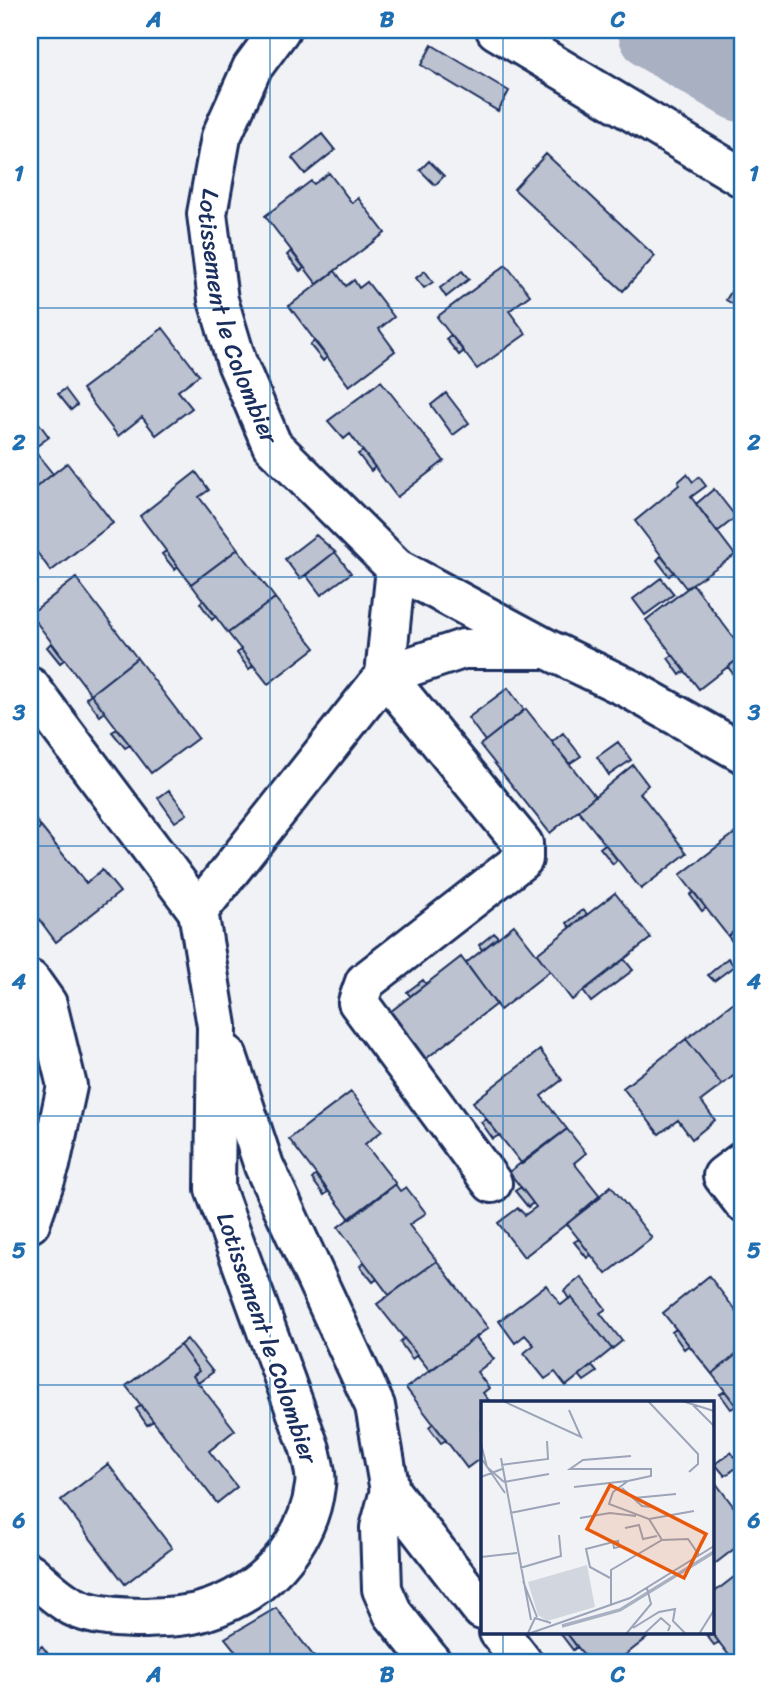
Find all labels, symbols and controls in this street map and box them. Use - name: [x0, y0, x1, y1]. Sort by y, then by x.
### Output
- text: A: [145, 0, 162, 40]
- text: B: [380, 0, 395, 40]
- text: C: [610, 0, 626, 40]
- text: 1: [14, 153, 24, 194]
- text: 1: [749, 153, 759, 194]
- street label: Lotissement le Colombier: [186, 186, 291, 452]
- text: 2: [11, 422, 26, 463]
- text: 2: [746, 422, 761, 463]
- text: 3: [12, 692, 26, 733]
- text: 3: [747, 692, 761, 733]
- text: 4: [11, 961, 27, 1002]
- text: 4: [746, 961, 762, 1002]
- street label: Lotissement le Colombier: [204, 1207, 330, 1471]
- text: 5: [12, 1230, 26, 1271]
- text: 5: [747, 1230, 761, 1271]
- inset map: [481, 1401, 714, 1634]
- text: 6: [11, 1500, 26, 1541]
- text: 6: [746, 1500, 761, 1541]
- text: A: [145, 1654, 162, 1693]
- text: B: [380, 1654, 395, 1693]
- text: C: [610, 1654, 626, 1693]

